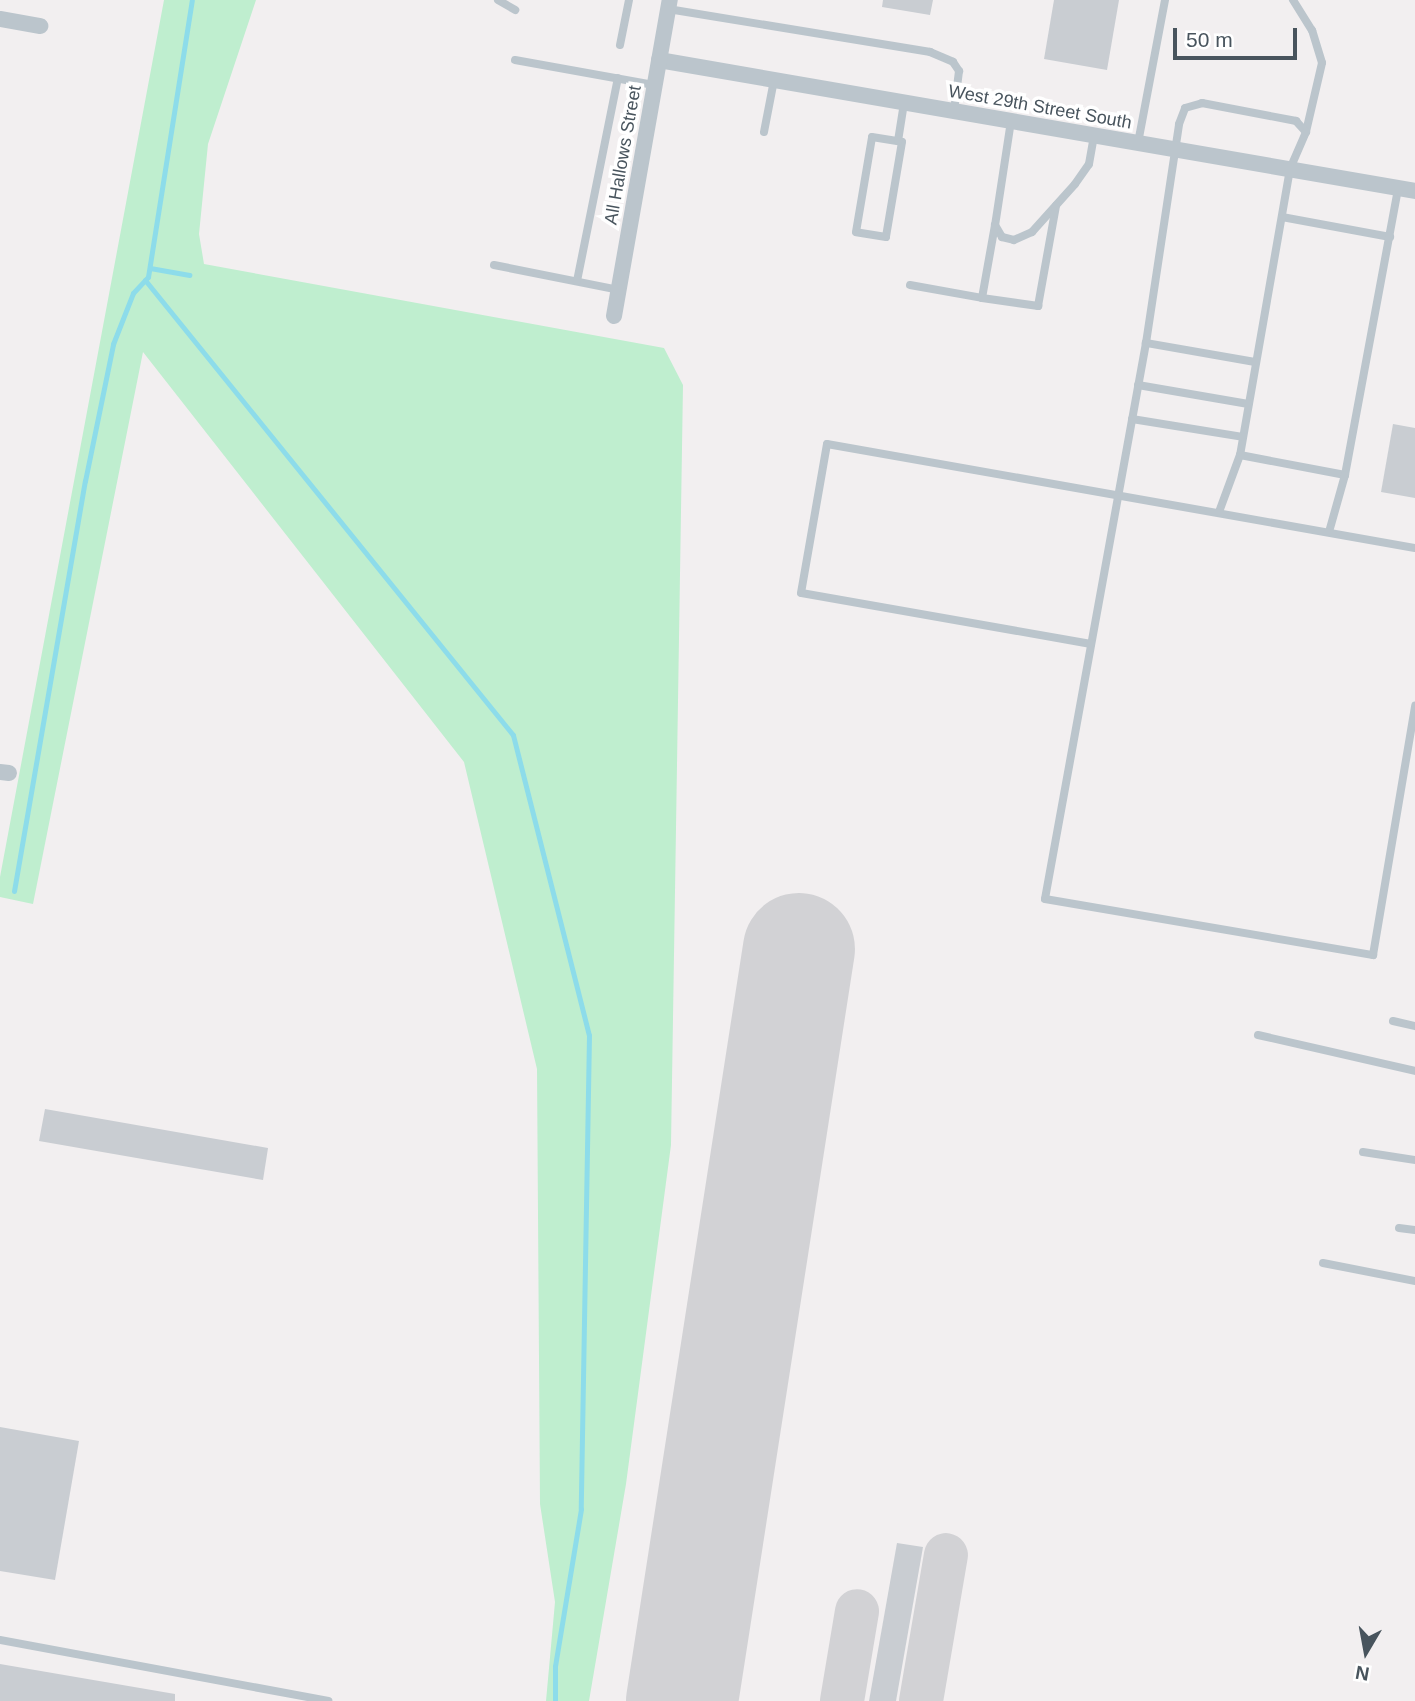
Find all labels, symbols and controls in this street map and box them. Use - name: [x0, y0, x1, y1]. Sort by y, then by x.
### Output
- scale bar: [1177, 14, 1301, 58]
- text: 50 m: [1186, 28, 1233, 51]
- street label: West 29th Street South: [947, 80, 1133, 134]
- street label: All Hallows Street: [600, 84, 646, 226]
- north arrow: [1331, 1617, 1401, 1687]
- text: N: [1354, 1662, 1371, 1685]

